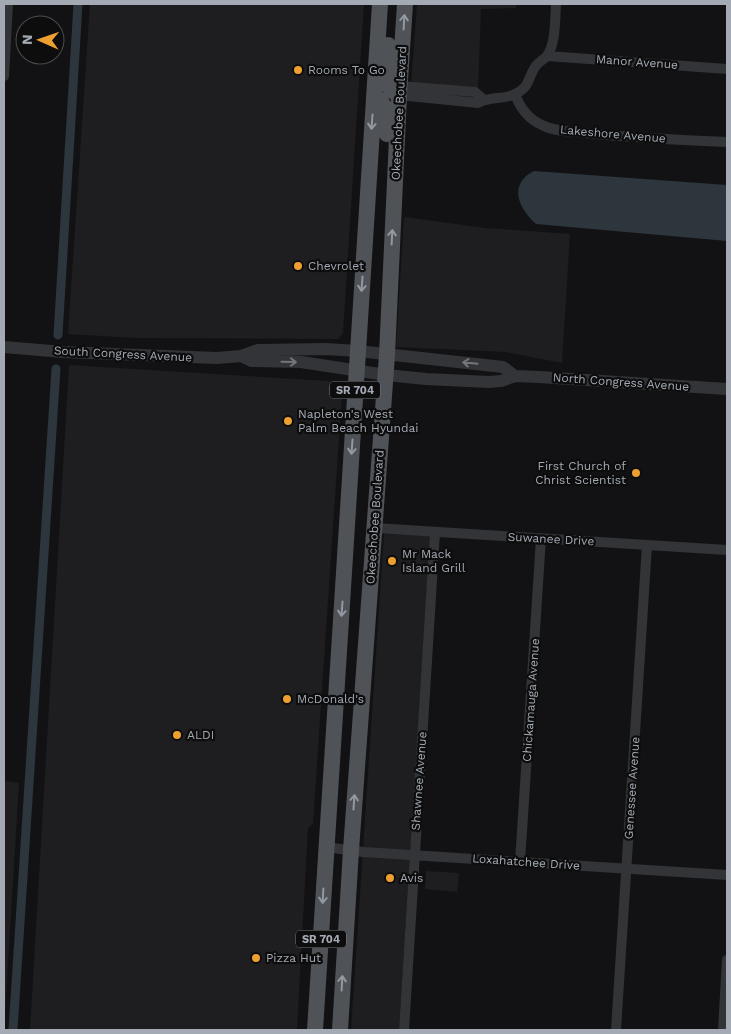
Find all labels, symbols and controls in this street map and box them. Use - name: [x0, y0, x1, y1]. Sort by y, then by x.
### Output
- one-way arrow: [400, 14, 409, 30]
- north arrow: [15, 15, 65, 65]
- text: N: [19, 34, 35, 45]
- street label: Okeechobee Boulevard: [388, 46, 410, 180]
- street label: Manor Avenue: [595, 52, 679, 72]
- place label: Rooms To Go: [308, 63, 385, 77]
- marker: Rooms To Go: [292, 64, 304, 76]
- one-way arrow: [368, 114, 377, 130]
- street label: Lakeshore Avenue: [560, 122, 667, 146]
- one-way arrow: [388, 229, 397, 245]
- place label: Chevrolet: [308, 259, 364, 273]
- marker: Chevrolet: [292, 260, 304, 272]
- one-way arrow: [357, 276, 366, 292]
- street label: South Congress Avenue: [54, 343, 193, 365]
- one-way arrow: [280, 357, 296, 366]
- one-way arrow: [462, 358, 478, 368]
- street label: North Congress Avenue: [552, 370, 690, 394]
- road number: SR 704: [330, 382, 380, 398]
- place label: Napleton's West Palm Beach Hyundai: [298, 407, 418, 435]
- marker: Napleton's West Palm Beach Hyundai: [282, 415, 294, 427]
- one-way arrow: [347, 438, 356, 454]
- street label: Okeechobee Boulevard: [363, 450, 387, 584]
- place label: First Church of Christ Scientist: [535, 459, 626, 487]
- marker: First Church of Christ Scientist: [630, 467, 642, 479]
- street label: Suwanee Drive: [507, 530, 595, 548]
- place label: Mr Mack Island Grill: [402, 547, 466, 575]
- marker: Mr Mack Island Grill: [386, 555, 398, 567]
- one-way arrow: [337, 601, 346, 617]
- street label: Chickamauga Avenue: [520, 638, 542, 762]
- place label: McDonald's: [297, 692, 364, 706]
- marker: McDonald's: [281, 693, 293, 705]
- place label: ALDI: [187, 728, 214, 742]
- marker: ALDI: [171, 729, 183, 741]
- street label: Shawnee Avenue: [409, 731, 429, 831]
- street label: Genessee Avenue: [621, 736, 643, 840]
- one-way arrow: [349, 794, 359, 810]
- street label: Loxahatchee Drive: [472, 851, 580, 873]
- place label: Avis: [400, 871, 423, 885]
- marker: Avis: [384, 872, 396, 884]
- one-way arrow: [319, 888, 328, 904]
- road number: SR 704: [296, 931, 346, 948]
- place label: Pizza Hut: [266, 951, 321, 965]
- marker: Pizza Hut: [250, 952, 262, 964]
- one-way arrow: [338, 975, 347, 991]

